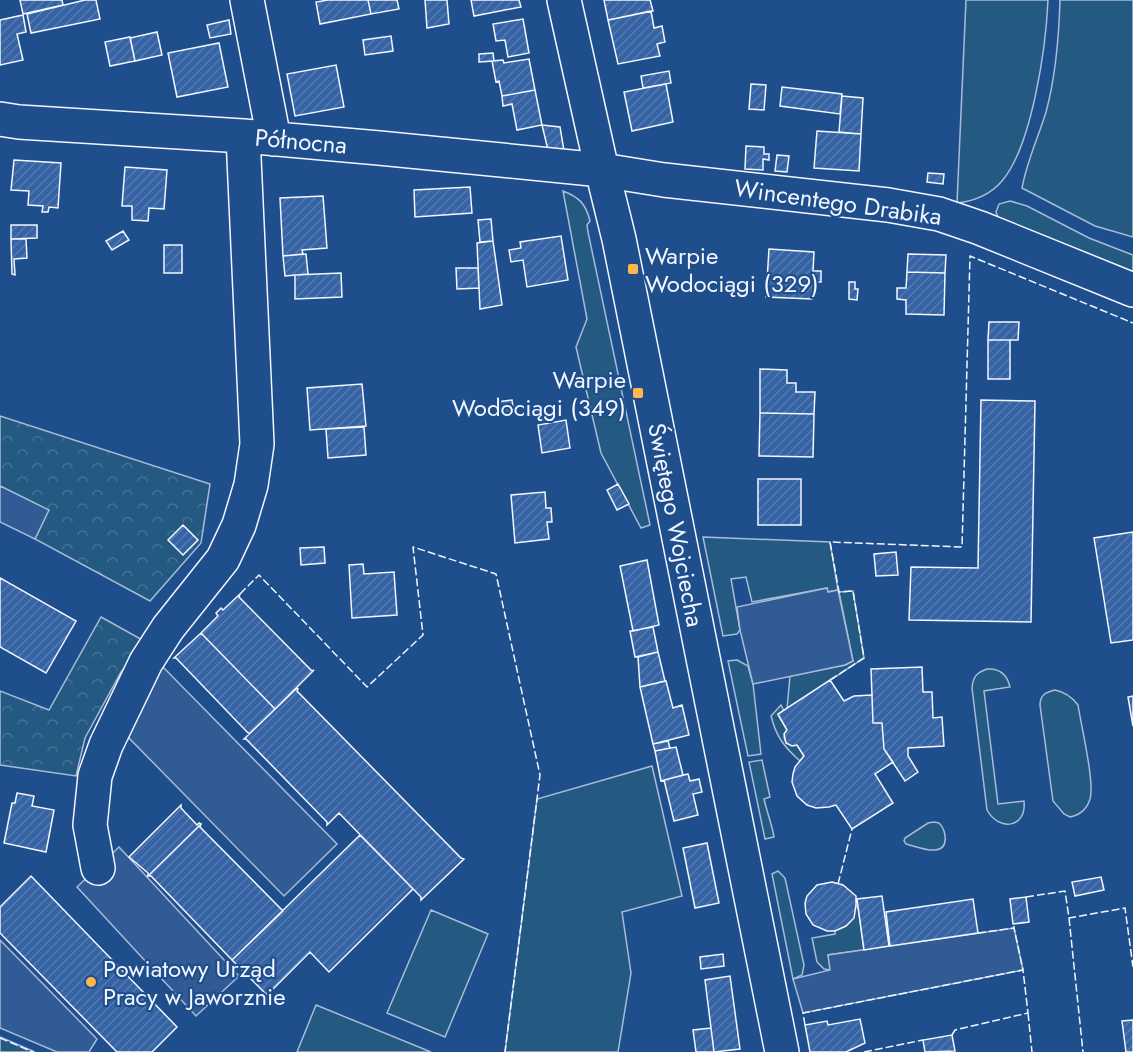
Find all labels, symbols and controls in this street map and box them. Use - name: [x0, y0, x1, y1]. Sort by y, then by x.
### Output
- street label: Północna: [253, 120, 349, 162]
- street label: Wincentego Drabika: [732, 170, 944, 234]
- place label: Warpie Wodociągi (329): [645, 238, 819, 301]
- marker: Warpie Wodociągi (329): [626, 262, 640, 276]
- place label: Warpie Wodociągi (349): [452, 362, 626, 425]
- marker: Warpie Wodociągi (349): [631, 386, 645, 400]
- street label: Świętego Wojciecha: [639, 420, 713, 630]
- place label: Powiatowy Urząd Pracy w Jaworznie: [103, 951, 286, 1014]
- marker: Powiatowy Urząd Pracy w Jaworznie: [84, 975, 98, 989]

